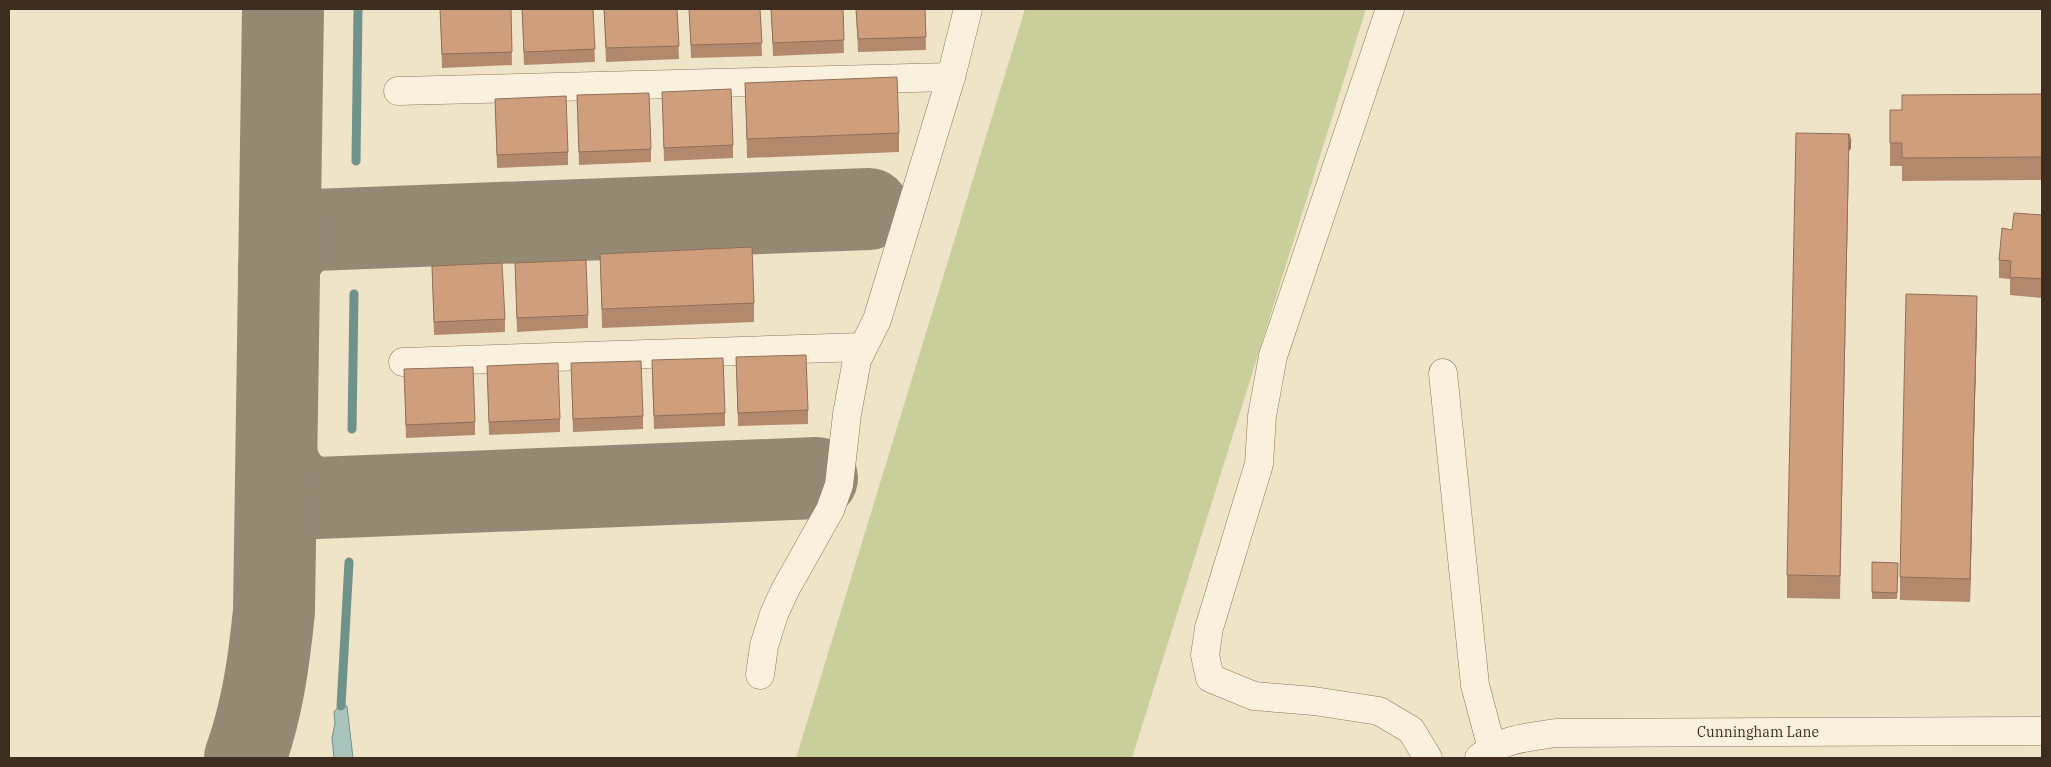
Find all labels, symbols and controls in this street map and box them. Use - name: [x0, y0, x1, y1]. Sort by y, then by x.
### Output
- street label: Cunningham Lane: [1697, 723, 1819, 741]

